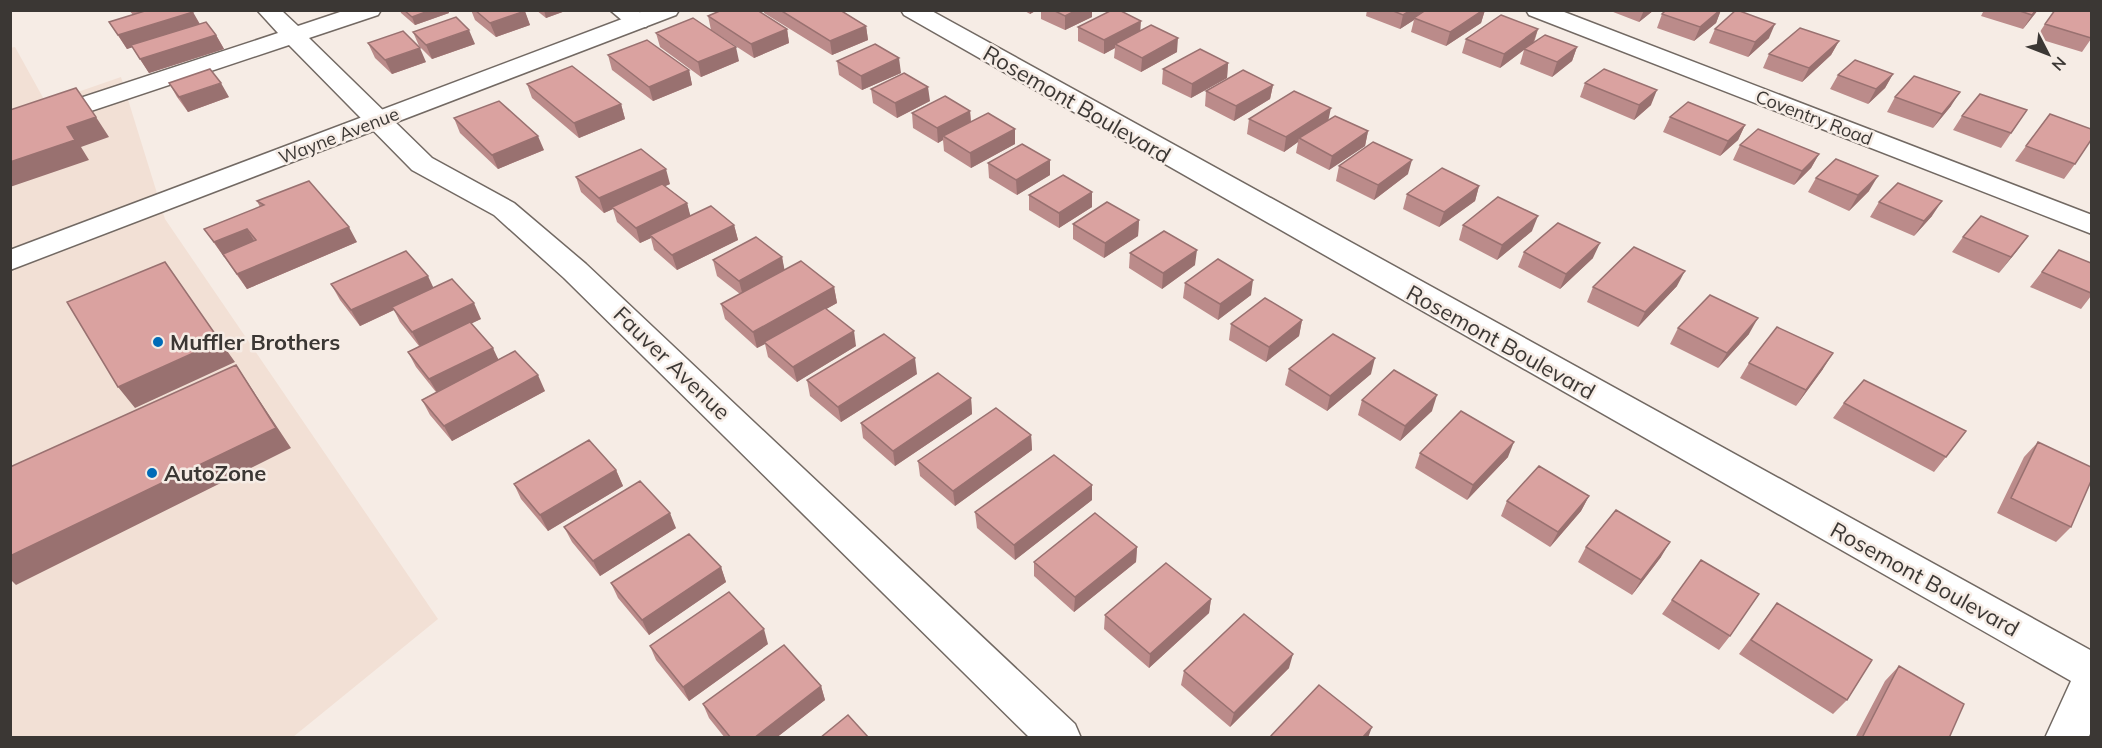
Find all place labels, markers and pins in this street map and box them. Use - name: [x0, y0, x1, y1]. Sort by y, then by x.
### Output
- place label: Muffler Brothers: [170, 328, 340, 356]
- marker: Muffler Brothers: [151, 335, 165, 349]
- place label: AutoZone: [164, 459, 266, 487]
- marker: AutoZone: [145, 466, 159, 480]

